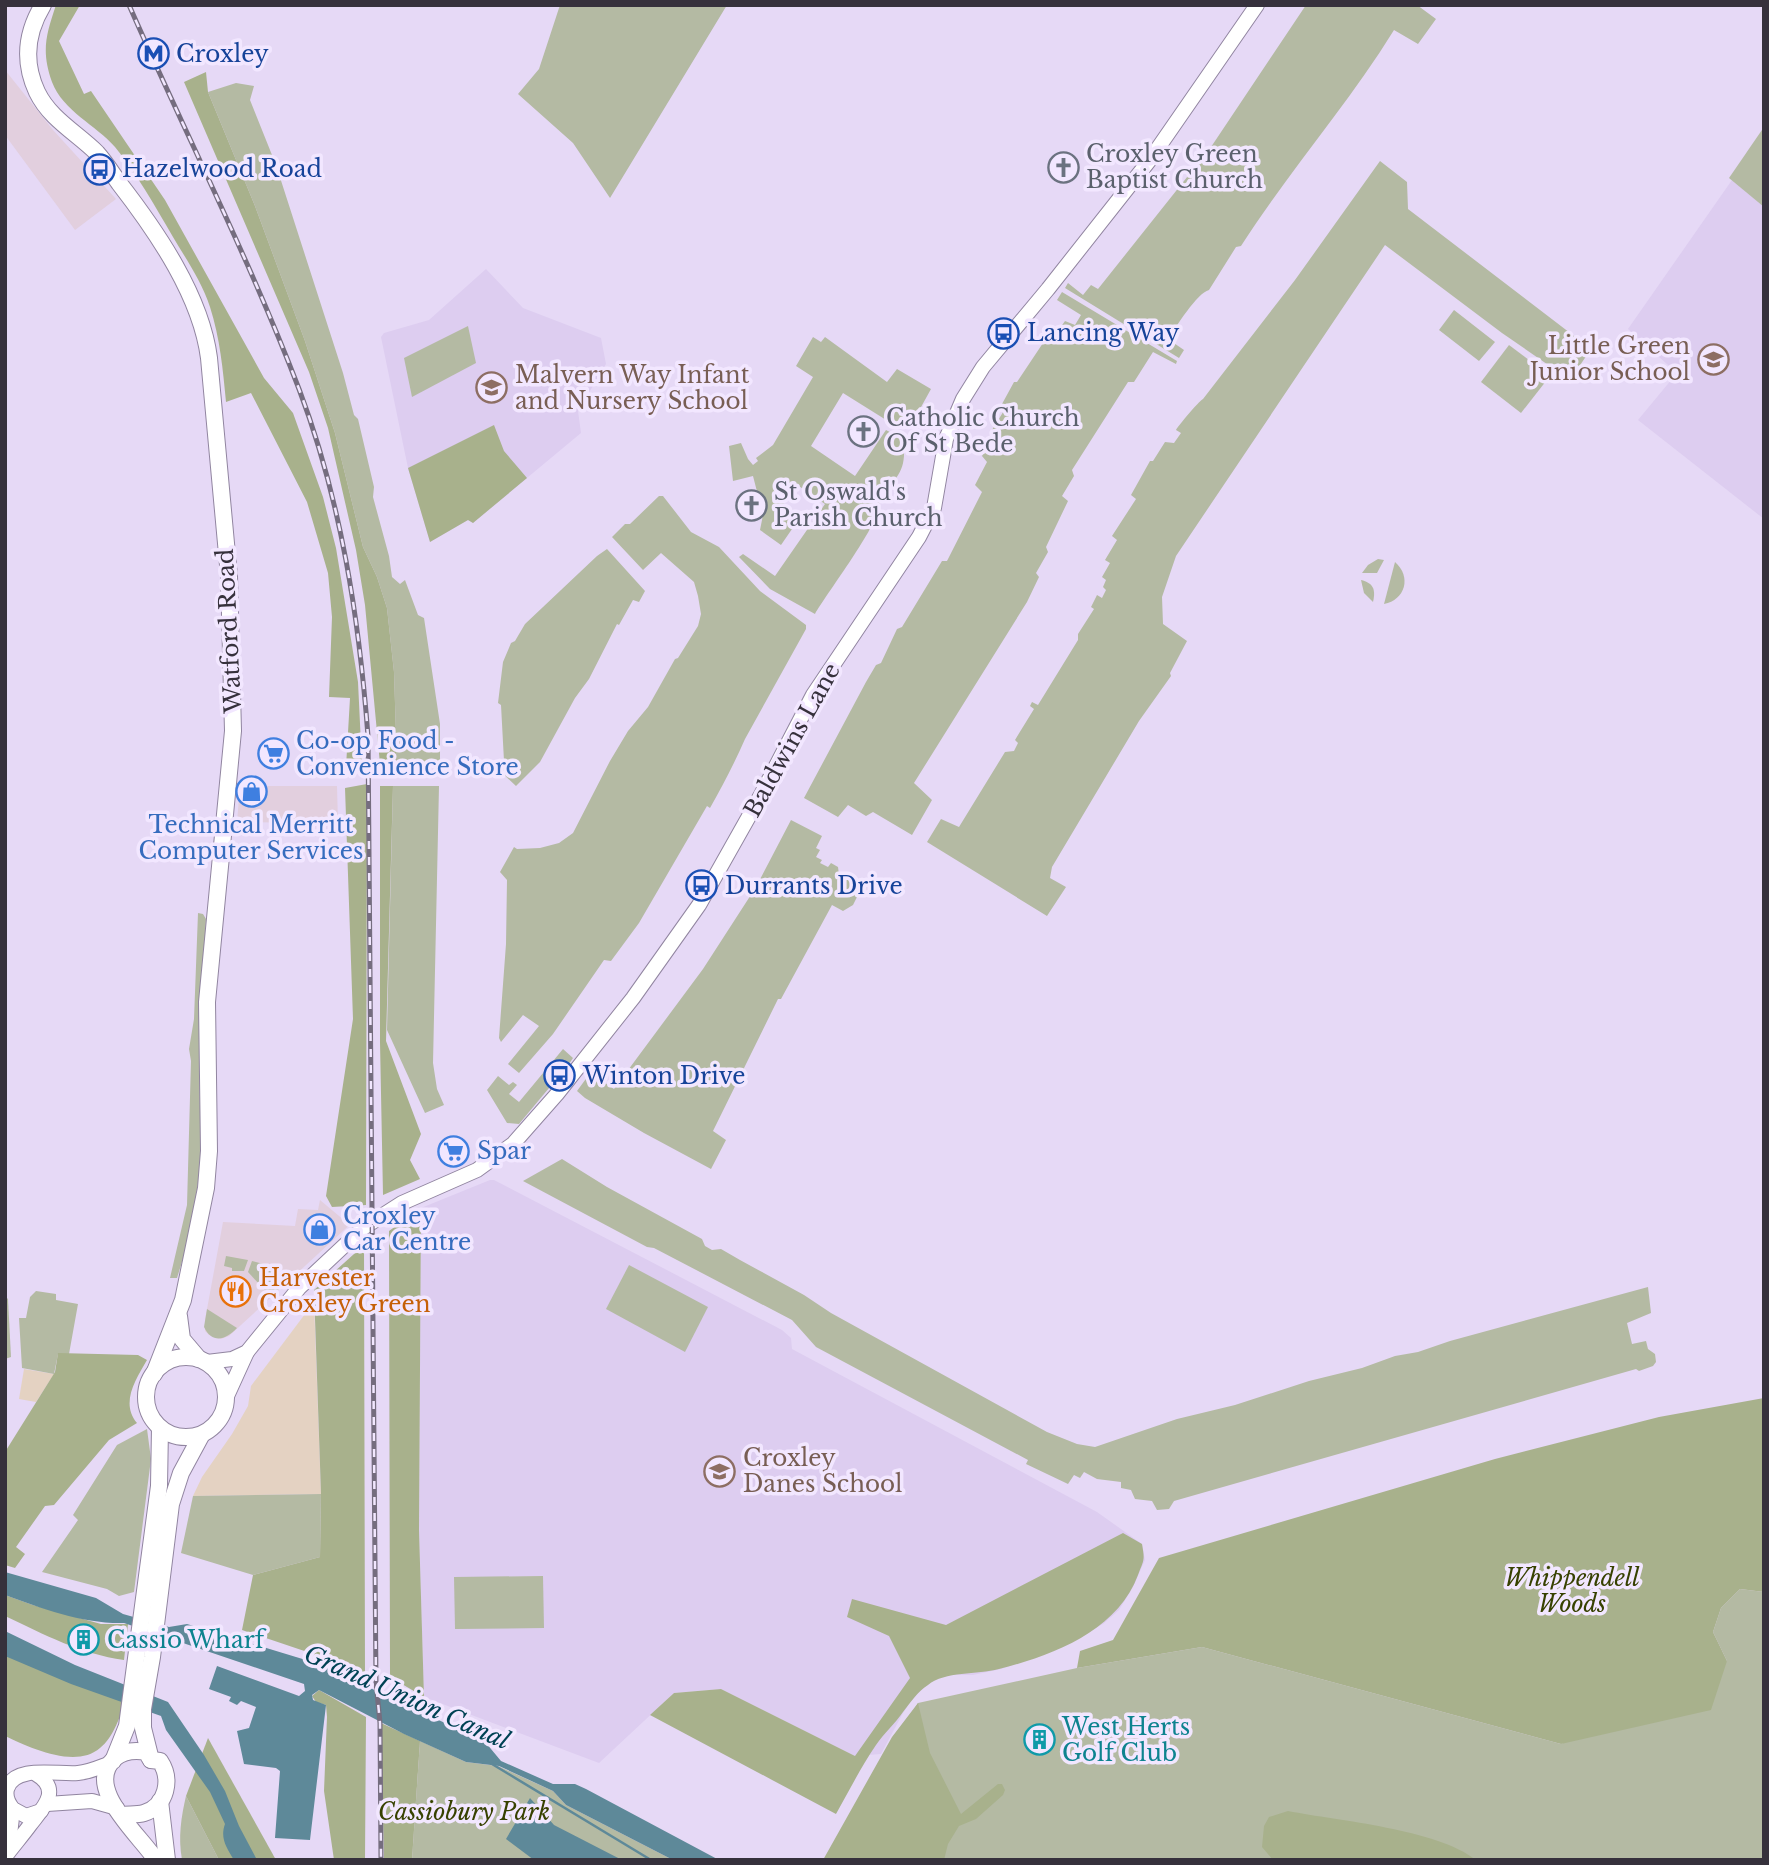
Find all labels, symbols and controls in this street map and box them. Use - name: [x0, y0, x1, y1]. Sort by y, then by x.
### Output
- metro station icon: Croxley: [136, 37, 170, 71]
- place label: Croxley: [176, 40, 269, 68]
- place label: Croxley Green Baptist Church: [1086, 140, 1263, 194]
- church icon: Croxley Green Baptist Church: [1046, 150, 1080, 184]
- bus stop icon: Hazelwood Road: [82, 152, 116, 186]
- place label: Hazelwood Road: [122, 155, 322, 183]
- bus stop icon: Lancing Way: [987, 316, 1021, 350]
- place label: Lancing Way: [1027, 319, 1180, 347]
- place label: Little Green Junior School: [1527, 332, 1690, 386]
- school or university icon: Little Green Junior School: [1696, 342, 1730, 376]
- place label: Malvern Way Infant and Nursery School: [515, 361, 750, 415]
- school or university icon: Malvern Way Infant and Nursery School: [475, 371, 509, 405]
- place label: Catholic Church Of St Bede: [886, 404, 1080, 458]
- church icon: Catholic Church Of St Bede: [846, 414, 880, 448]
- place label: St Oswald's Parish Church: [774, 478, 943, 532]
- church icon: St Oswald's Parish Church: [734, 488, 768, 522]
- street label: Watford Road: [211, 548, 247, 715]
- street label: Baldwins Lane: [738, 658, 846, 822]
- place label: Co-op Food - Convenience Store: [296, 727, 519, 781]
- supermarket icon: Co-op Food - Convenience Store: [256, 737, 290, 771]
- shop icon: Technical Merritt Computer Services: [234, 774, 268, 808]
- place label: Technical Merritt Computer Services: [139, 811, 363, 865]
- bus stop icon: Durrants Drive: [685, 869, 719, 903]
- place label: Durrants Drive: [725, 872, 903, 900]
- bus stop icon: Winton Drive: [543, 1059, 577, 1093]
- place label: Winton Drive: [582, 1062, 745, 1090]
- supermarket icon: Spar: [437, 1134, 471, 1168]
- place label: Spar: [477, 1137, 531, 1165]
- place label: Croxley Car Centre: [343, 1202, 471, 1256]
- shop icon: Croxley Car Centre: [303, 1212, 337, 1246]
- place label: Harvester Croxley Green: [259, 1264, 431, 1318]
- restaurant icon: Harvester Croxley Green: [219, 1274, 253, 1308]
- place label: Croxley Danes School: [743, 1444, 903, 1498]
- school or university icon: Croxley Danes School: [703, 1454, 737, 1488]
- park label: Whippendell Woods: [1505, 1564, 1640, 1618]
- building icon: Cassio Wharf: [67, 1623, 101, 1657]
- place label: Cassio Wharf: [107, 1626, 267, 1654]
- water label: Grand Union Canal: [300, 1639, 515, 1756]
- place label: West Herts Golf Club: [1061, 1713, 1190, 1767]
- building icon: West Herts Golf Club: [1022, 1723, 1056, 1757]
- park label: Cassiobury Park: [378, 1798, 550, 1826]

